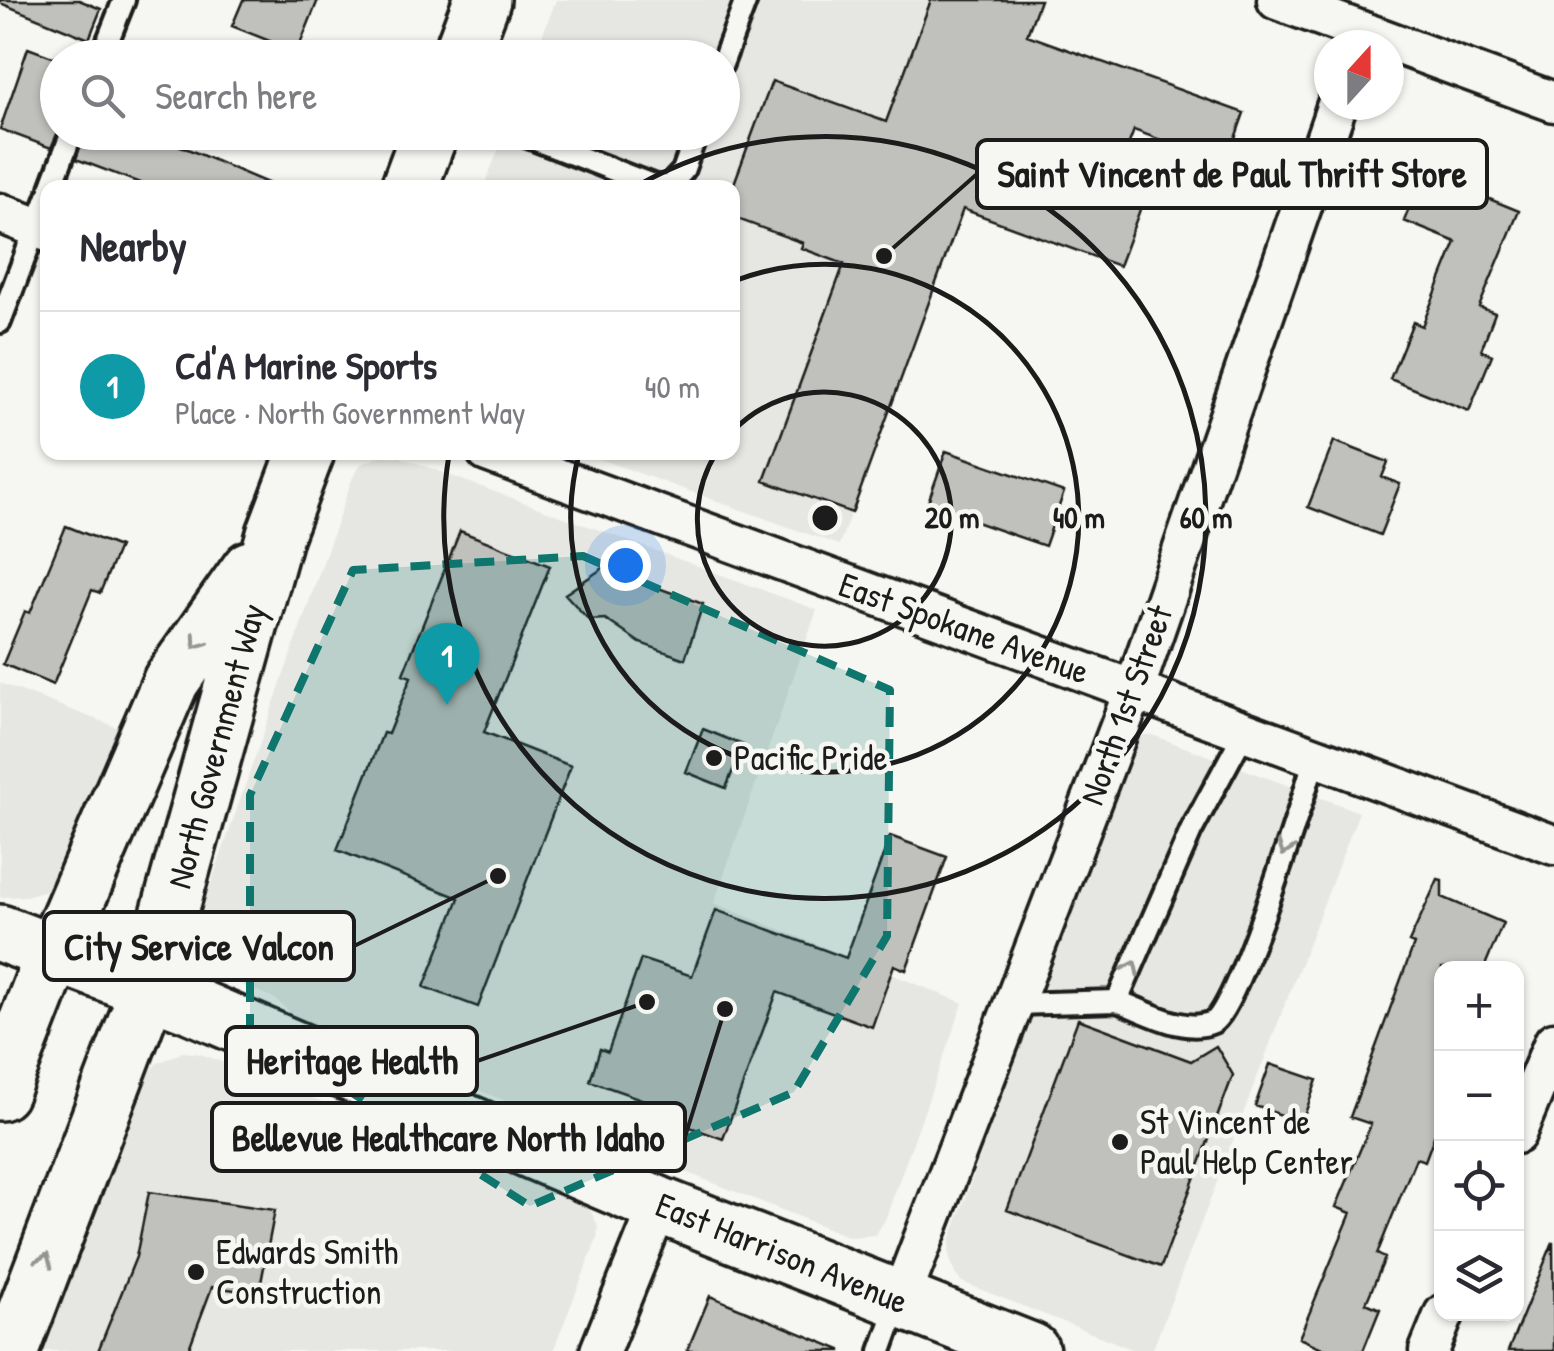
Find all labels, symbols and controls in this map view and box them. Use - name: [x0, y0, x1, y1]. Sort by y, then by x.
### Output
- north arrow: [1314, 30, 1404, 120]
- search box: [40, 40, 740, 150]
- icon: search: [75, 68, 130, 123]
- text: Search here: [155, 69, 317, 121]
- callout: Saint Vincent de Paul Thrift Store: [977, 140, 1487, 208]
- text: Saint Vincent de Paul Thrift Store: [997, 147, 1467, 199]
- text: Nearby: [80, 217, 187, 274]
- text: Cd'A Marine Sports: [175, 339, 437, 391]
- text: 1: [107, 365, 118, 408]
- text: 40 m: [645, 365, 700, 408]
- text: Place · North Government Way: [175, 391, 525, 434]
- text: 20 m: [925, 497, 979, 537]
- text: 40 m: [1053, 497, 1105, 537]
- text: 60 m: [1180, 497, 1232, 537]
- centre of rings: [807, 500, 843, 536]
- your location: [600, 540, 651, 591]
- street label: East Spokane Avenue: [833, 561, 1096, 695]
- street label: North Government Way: [155, 598, 276, 893]
- street label: North 1st Street: [1068, 598, 1184, 811]
- pin: 1: [414, 622, 480, 705]
- one-way arrow: [192, 631, 210, 649]
- place label: Pacific Pride: [734, 734, 887, 781]
- marker: Pacific Pride: [703, 747, 725, 769]
- one-way arrow: [1276, 840, 1297, 857]
- callout: City Service Valcon: [44, 912, 354, 980]
- text: City Service Valcon: [64, 920, 334, 973]
- one-way arrow: [1120, 961, 1140, 979]
- map controls: [1434, 961, 1524, 1321]
- button: +: [1434, 961, 1524, 1051]
- callout: Heritage Health: [226, 1027, 477, 1095]
- text: Heritage Health: [246, 1034, 458, 1087]
- button: −: [1434, 1051, 1524, 1141]
- place label: St Vincent de Paul Help Center: [1140, 1098, 1353, 1185]
- callout: Bellevue Healthcare North Idaho: [212, 1103, 685, 1171]
- text: Bellevue Healthcare North Idaho: [231, 1111, 665, 1163]
- marker: St Vincent de Paul Help Center: [1109, 1131, 1131, 1153]
- button: locate: [1434, 1141, 1524, 1231]
- street label: East Harrison Avenue: [649, 1181, 915, 1325]
- place label: Edwards Smith Construction: [216, 1228, 398, 1315]
- button: layers: [1434, 1231, 1524, 1321]
- one-way arrow: [33, 1252, 53, 1270]
- marker: Edwards Smith Construction: [185, 1261, 207, 1283]

